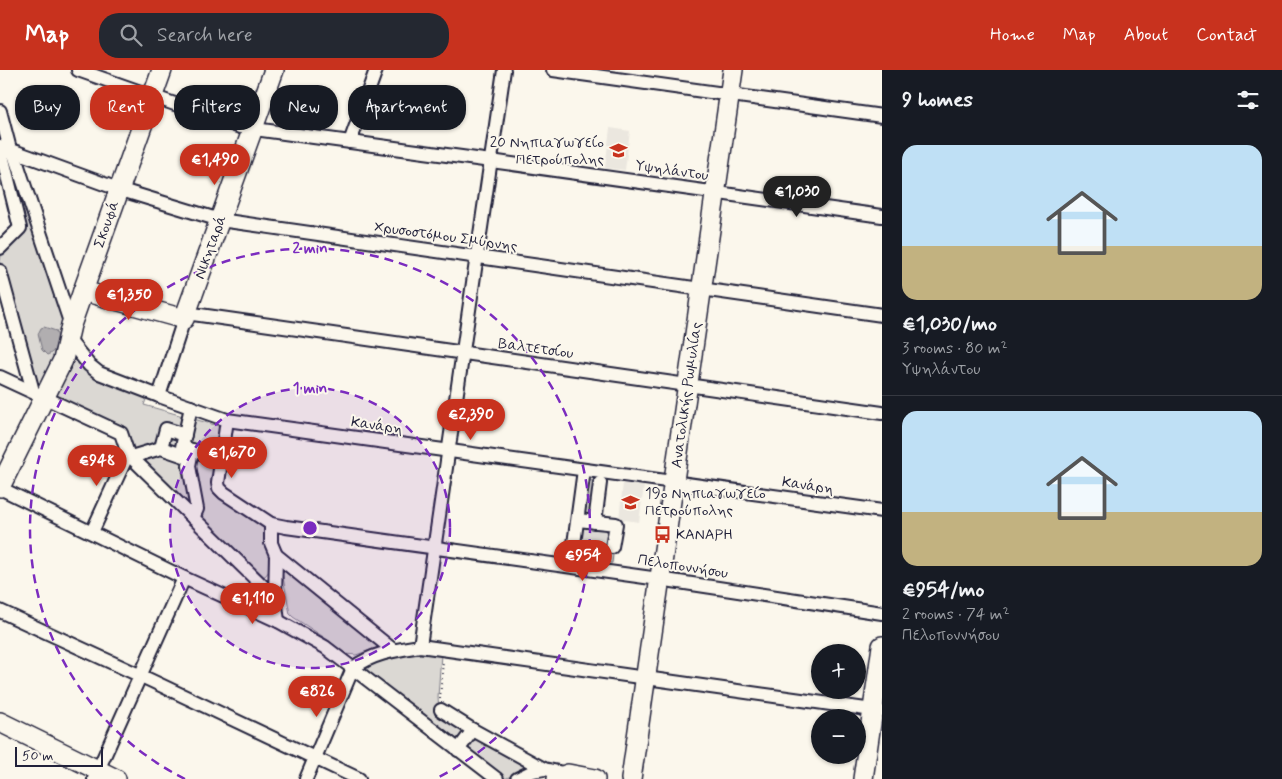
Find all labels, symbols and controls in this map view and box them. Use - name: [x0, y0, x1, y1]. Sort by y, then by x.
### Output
- search box: [99, 13, 449, 58]
- text: Map: [25, 20, 69, 51]
- icon: search: [117, 21, 145, 49]
- text: Search here: [157, 23, 253, 48]
- text: Home: [990, 23, 1035, 47]
- text: Map: [1063, 23, 1096, 47]
- text: About: [1124, 23, 1168, 47]
- text: Contact: [1196, 23, 1257, 47]
- chip: Buy: [15, 85, 80, 130]
- chip: Rent: [90, 85, 164, 130]
- chip: Filters: [174, 85, 260, 130]
- chip: New: [270, 85, 338, 130]
- chip: Apartment: [348, 85, 466, 130]
- text: 9 homes: [902, 86, 973, 114]
- icon: filters: [1234, 86, 1262, 114]
- place label: 20 Νηπιαγωγείο Πετρούπολης: [490, 133, 604, 170]
- school or university icon: 20 Νηπιαγωγείο Πετρούπολης: [608, 141, 628, 161]
- pin: €1,490: [174, 144, 256, 186]
- text: €1,490: [191, 149, 239, 170]
- street label: Υψηλάντου: [634, 156, 710, 186]
- pin: €1,030: [756, 176, 838, 218]
- icon: home: [1037, 178, 1127, 268]
- text: €1,030: [774, 181, 820, 202]
- street label: Σκουφά: [90, 198, 125, 251]
- street label: Νικηταρά: [190, 212, 232, 282]
- street label: Χρυσοστόμου Σμύρνης: [373, 217, 519, 257]
- text: 2 min: [292, 239, 328, 259]
- pin: €1,350: [88, 278, 170, 321]
- text: €1,350: [106, 284, 152, 305]
- text: €1,030/mo: [902, 310, 997, 338]
- street label: Ανατολικής Ρωμυλίας: [667, 320, 707, 469]
- street label: Βαλτετσίου: [497, 334, 575, 364]
- text: 3 rooms · 80 m²: [902, 338, 1008, 359]
- text: Υψηλάντου: [902, 359, 981, 380]
- text: 1 min: [293, 379, 327, 399]
- pin: €2,390: [430, 398, 512, 441]
- text: €2,390: [448, 404, 494, 425]
- street label: Κανάρη: [350, 412, 404, 440]
- pin: €1,670: [191, 436, 273, 479]
- text: €1,670: [208, 442, 256, 463]
- icon: home: [1037, 443, 1127, 533]
- pin: €948: [67, 444, 127, 487]
- text: €948: [79, 450, 115, 471]
- street label: Κανάρη: [781, 472, 835, 500]
- place label: 19ο Νηπιαγωγείο Πετρούπολης: [645, 484, 766, 521]
- school or university icon: 19ο Νηπιαγωγείο Πετρούπολης: [621, 492, 641, 512]
- centre of rings: [301, 519, 319, 537]
- bus stop icon: ΚΑΝΑΡΗ: [652, 524, 672, 544]
- place label: ΚΑΝΑΡΗ: [676, 525, 733, 545]
- pin: €954: [553, 540, 613, 582]
- text: €954: [565, 545, 601, 566]
- street label: Πελοποννήσου: [636, 550, 730, 584]
- text: €954/mo: [902, 576, 985, 604]
- pin: €1,110: [212, 582, 294, 625]
- text: €1,110: [231, 588, 275, 609]
- text: 2 rooms · 74 m²: [902, 604, 1010, 625]
- text: Πελοποννήσου: [902, 625, 999, 646]
- map controls: [811, 644, 866, 764]
- button: +: [811, 644, 866, 699]
- pin: €826: [287, 676, 347, 718]
- text: €826: [299, 681, 335, 702]
- button: −: [811, 709, 866, 764]
- scale bar: [15, 744, 102, 767]
- text: 50 m: [22, 747, 53, 765]

